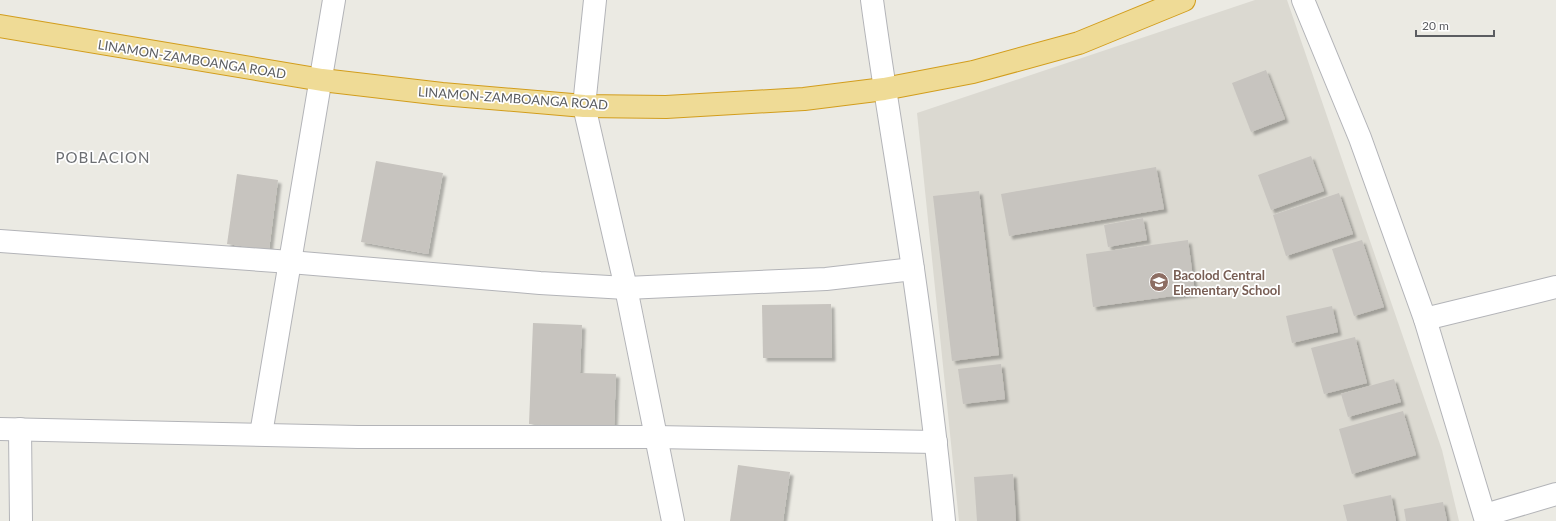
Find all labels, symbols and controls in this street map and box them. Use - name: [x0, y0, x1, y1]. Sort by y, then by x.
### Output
- scale bar: [1416, 12, 1494, 38]
- text: 20 m: [1422, 18, 1449, 33]
- street label: LINAMON-ZAMBOANGA ROAD: [97, 36, 287, 82]
- street label: LINAMON-ZAMBOANGA ROAD: [418, 83, 609, 113]
- district label: POBLACION: [56, 148, 150, 166]
- place label: Bacolod Central Elementary School: [1173, 267, 1281, 298]
- school or university icon: Bacolod Central Elementary School: [1148, 271, 1170, 293]

